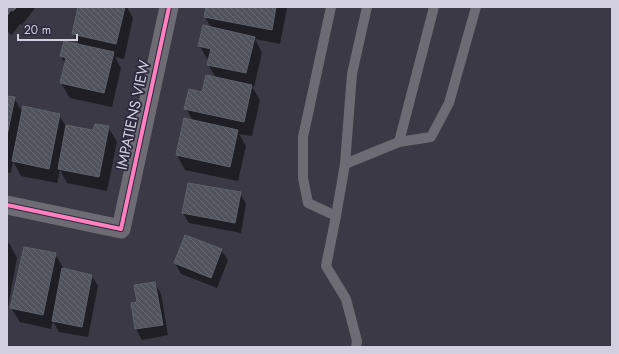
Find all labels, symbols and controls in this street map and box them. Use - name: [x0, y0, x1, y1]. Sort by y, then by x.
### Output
- scale bar: [18, 16, 77, 42]
- text: 20 m: [24, 21, 51, 39]
- street label: IMPATIENS VIEW: [111, 58, 155, 172]

